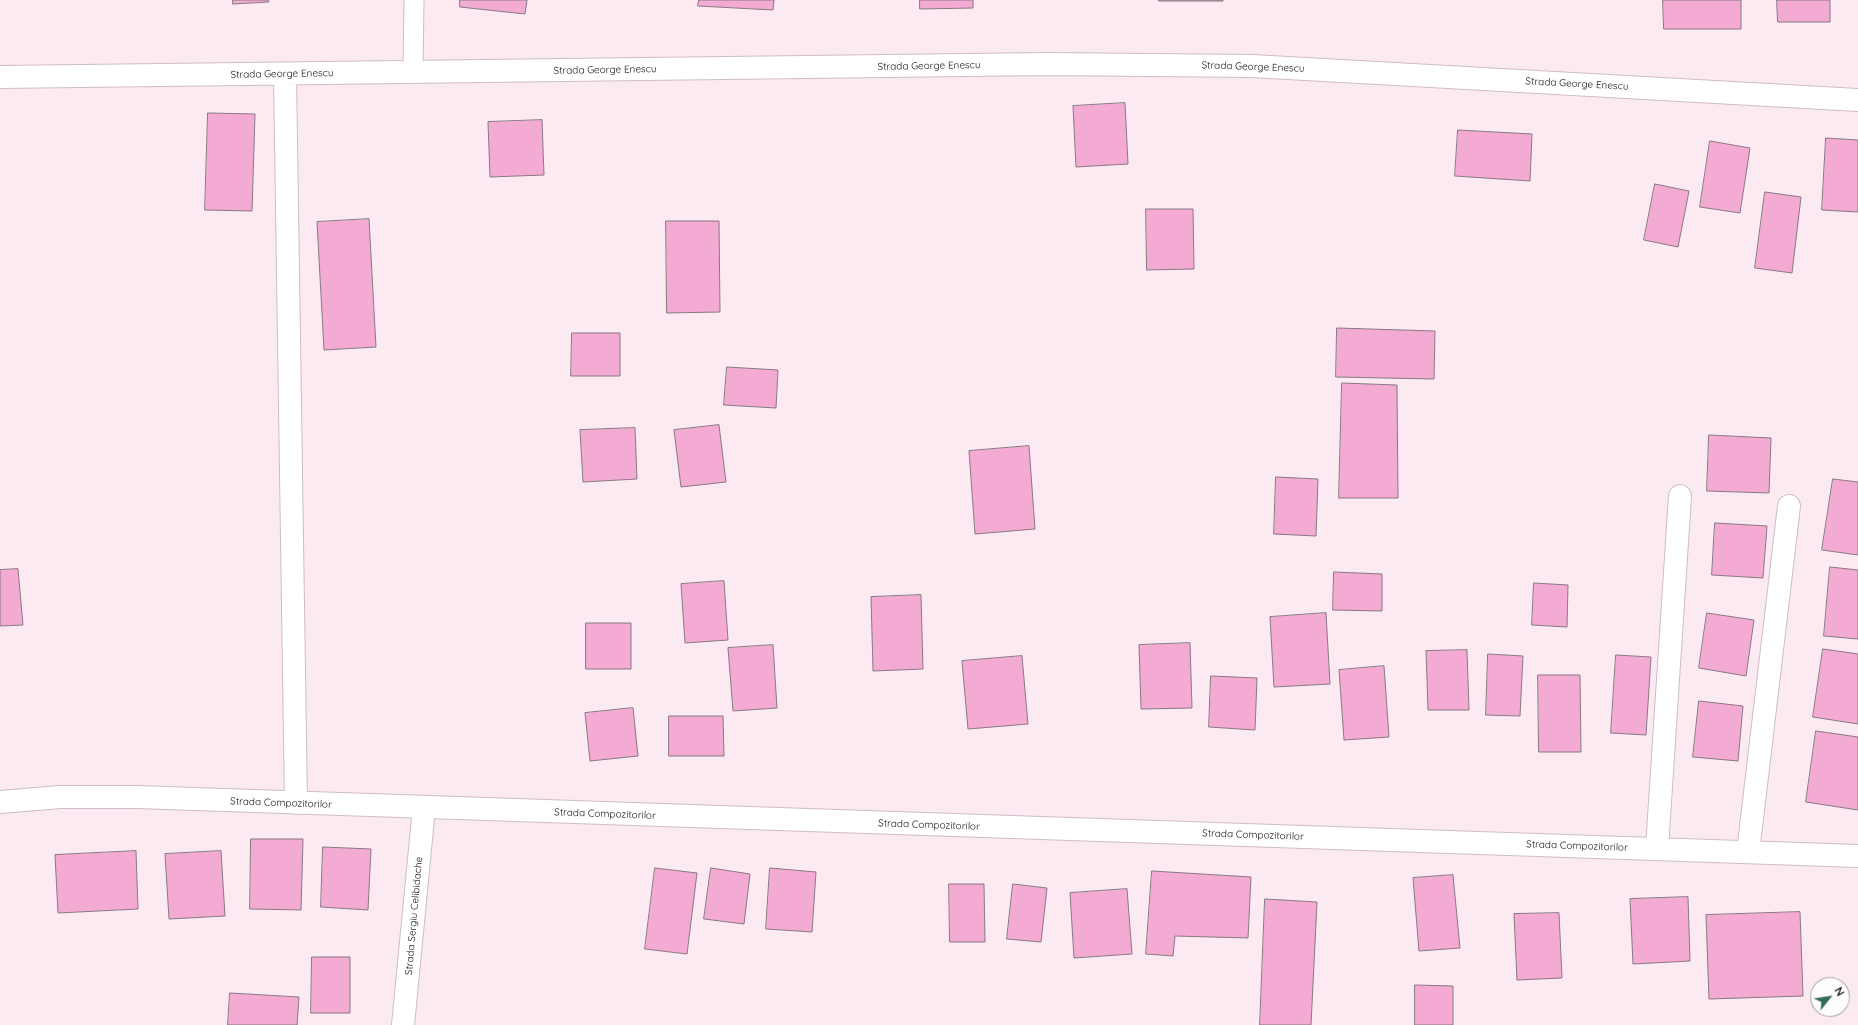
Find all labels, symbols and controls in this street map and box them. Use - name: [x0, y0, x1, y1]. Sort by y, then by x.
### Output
- street label: Strada George Enescu: [877, 59, 981, 73]
- street label: Strada George Enescu: [1201, 59, 1305, 75]
- street label: Strada George Enescu: [553, 63, 657, 77]
- street label: Strada George Enescu: [230, 67, 334, 81]
- street label: Strada George Enescu: [1525, 75, 1629, 93]
- street label: Strada Compozitorilor: [230, 795, 332, 811]
- street label: Strada Compozitorilor: [554, 806, 656, 822]
- street label: Strada Compozitorilor: [878, 817, 980, 833]
- street label: Strada Compozitorilor: [1202, 827, 1304, 843]
- street label: Strada Compozitorilor: [1526, 838, 1628, 854]
- street label: Strada Sergiu Celibidache: [403, 856, 425, 976]
- north arrow: [1810, 977, 1850, 1017]
- text: N: [1831, 984, 1848, 999]

